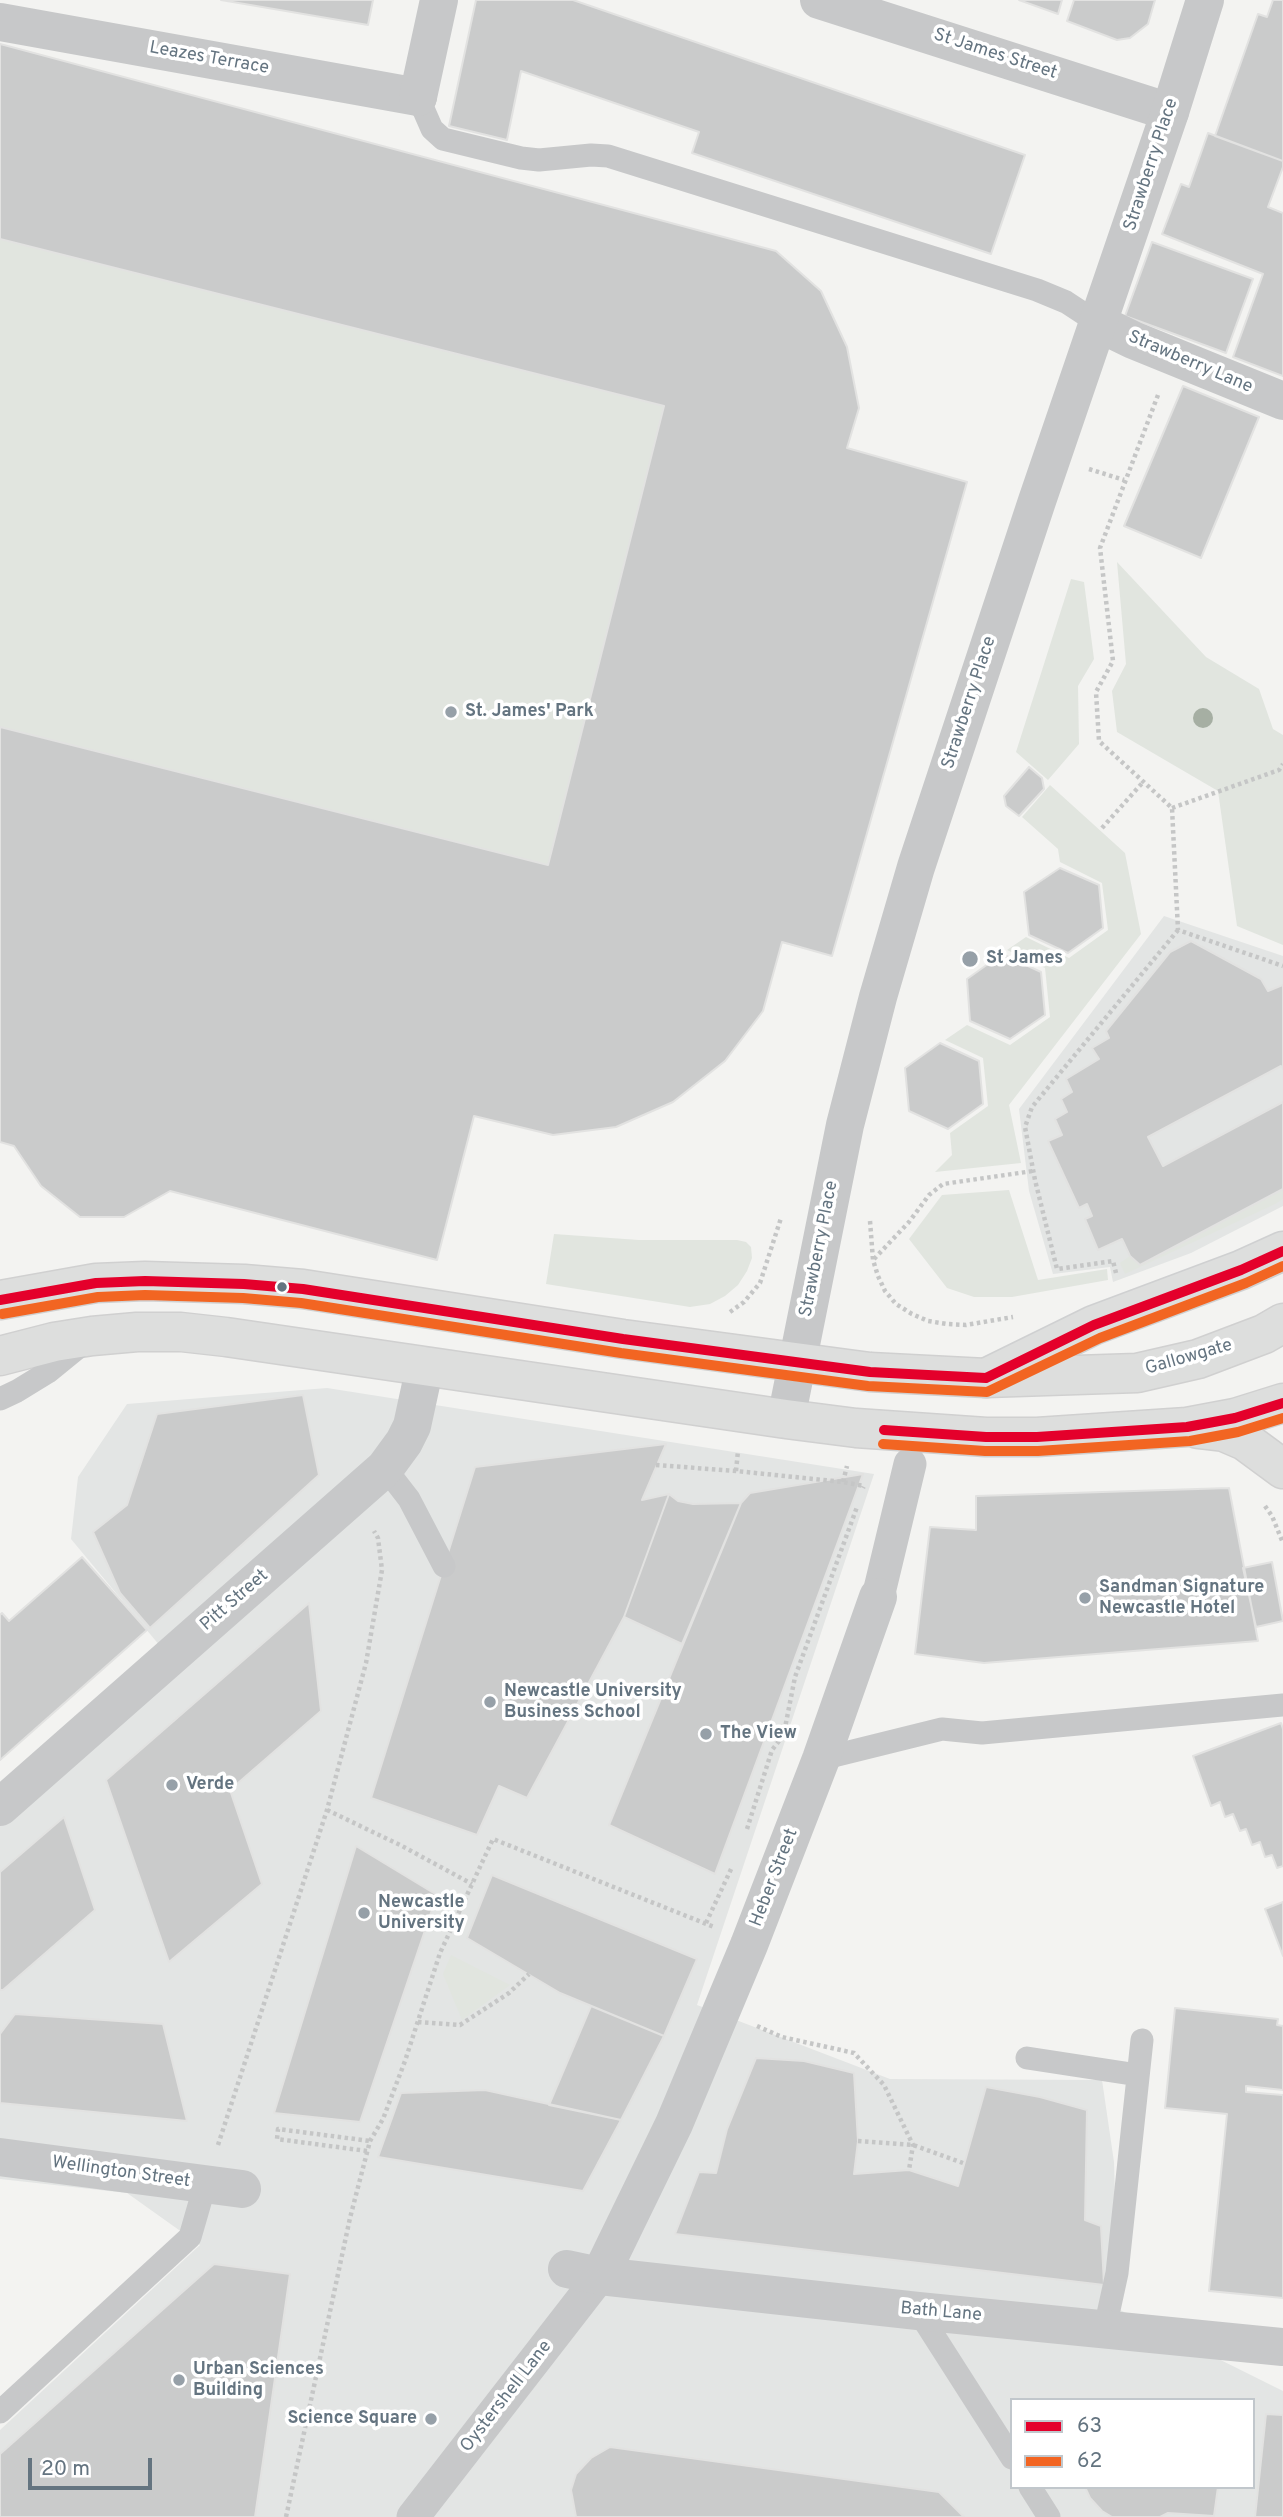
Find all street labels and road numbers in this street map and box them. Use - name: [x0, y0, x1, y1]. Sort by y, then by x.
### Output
- street label: St James Street: [931, 25, 1059, 85]
- street label: Leazes Terrace: [148, 38, 270, 80]
- street label: Strawberry Place: [1120, 96, 1184, 234]
- street label: Strawberry Lane: [1124, 327, 1256, 399]
- street label: Strawberry Place: [938, 634, 1002, 772]
- street label: Strawberry Place: [796, 1179, 844, 1319]
- street label: Gallowgate: [1143, 1335, 1235, 1381]
- street label: Pitt Street: [197, 1566, 273, 1636]
- street label: Heber Street: [746, 1826, 804, 1930]
- street label: Wellington Street: [50, 2153, 192, 2193]
- street label: Bath Lane: [899, 2299, 983, 2327]
- street label: Oystershell Lane: [457, 2337, 557, 2457]

